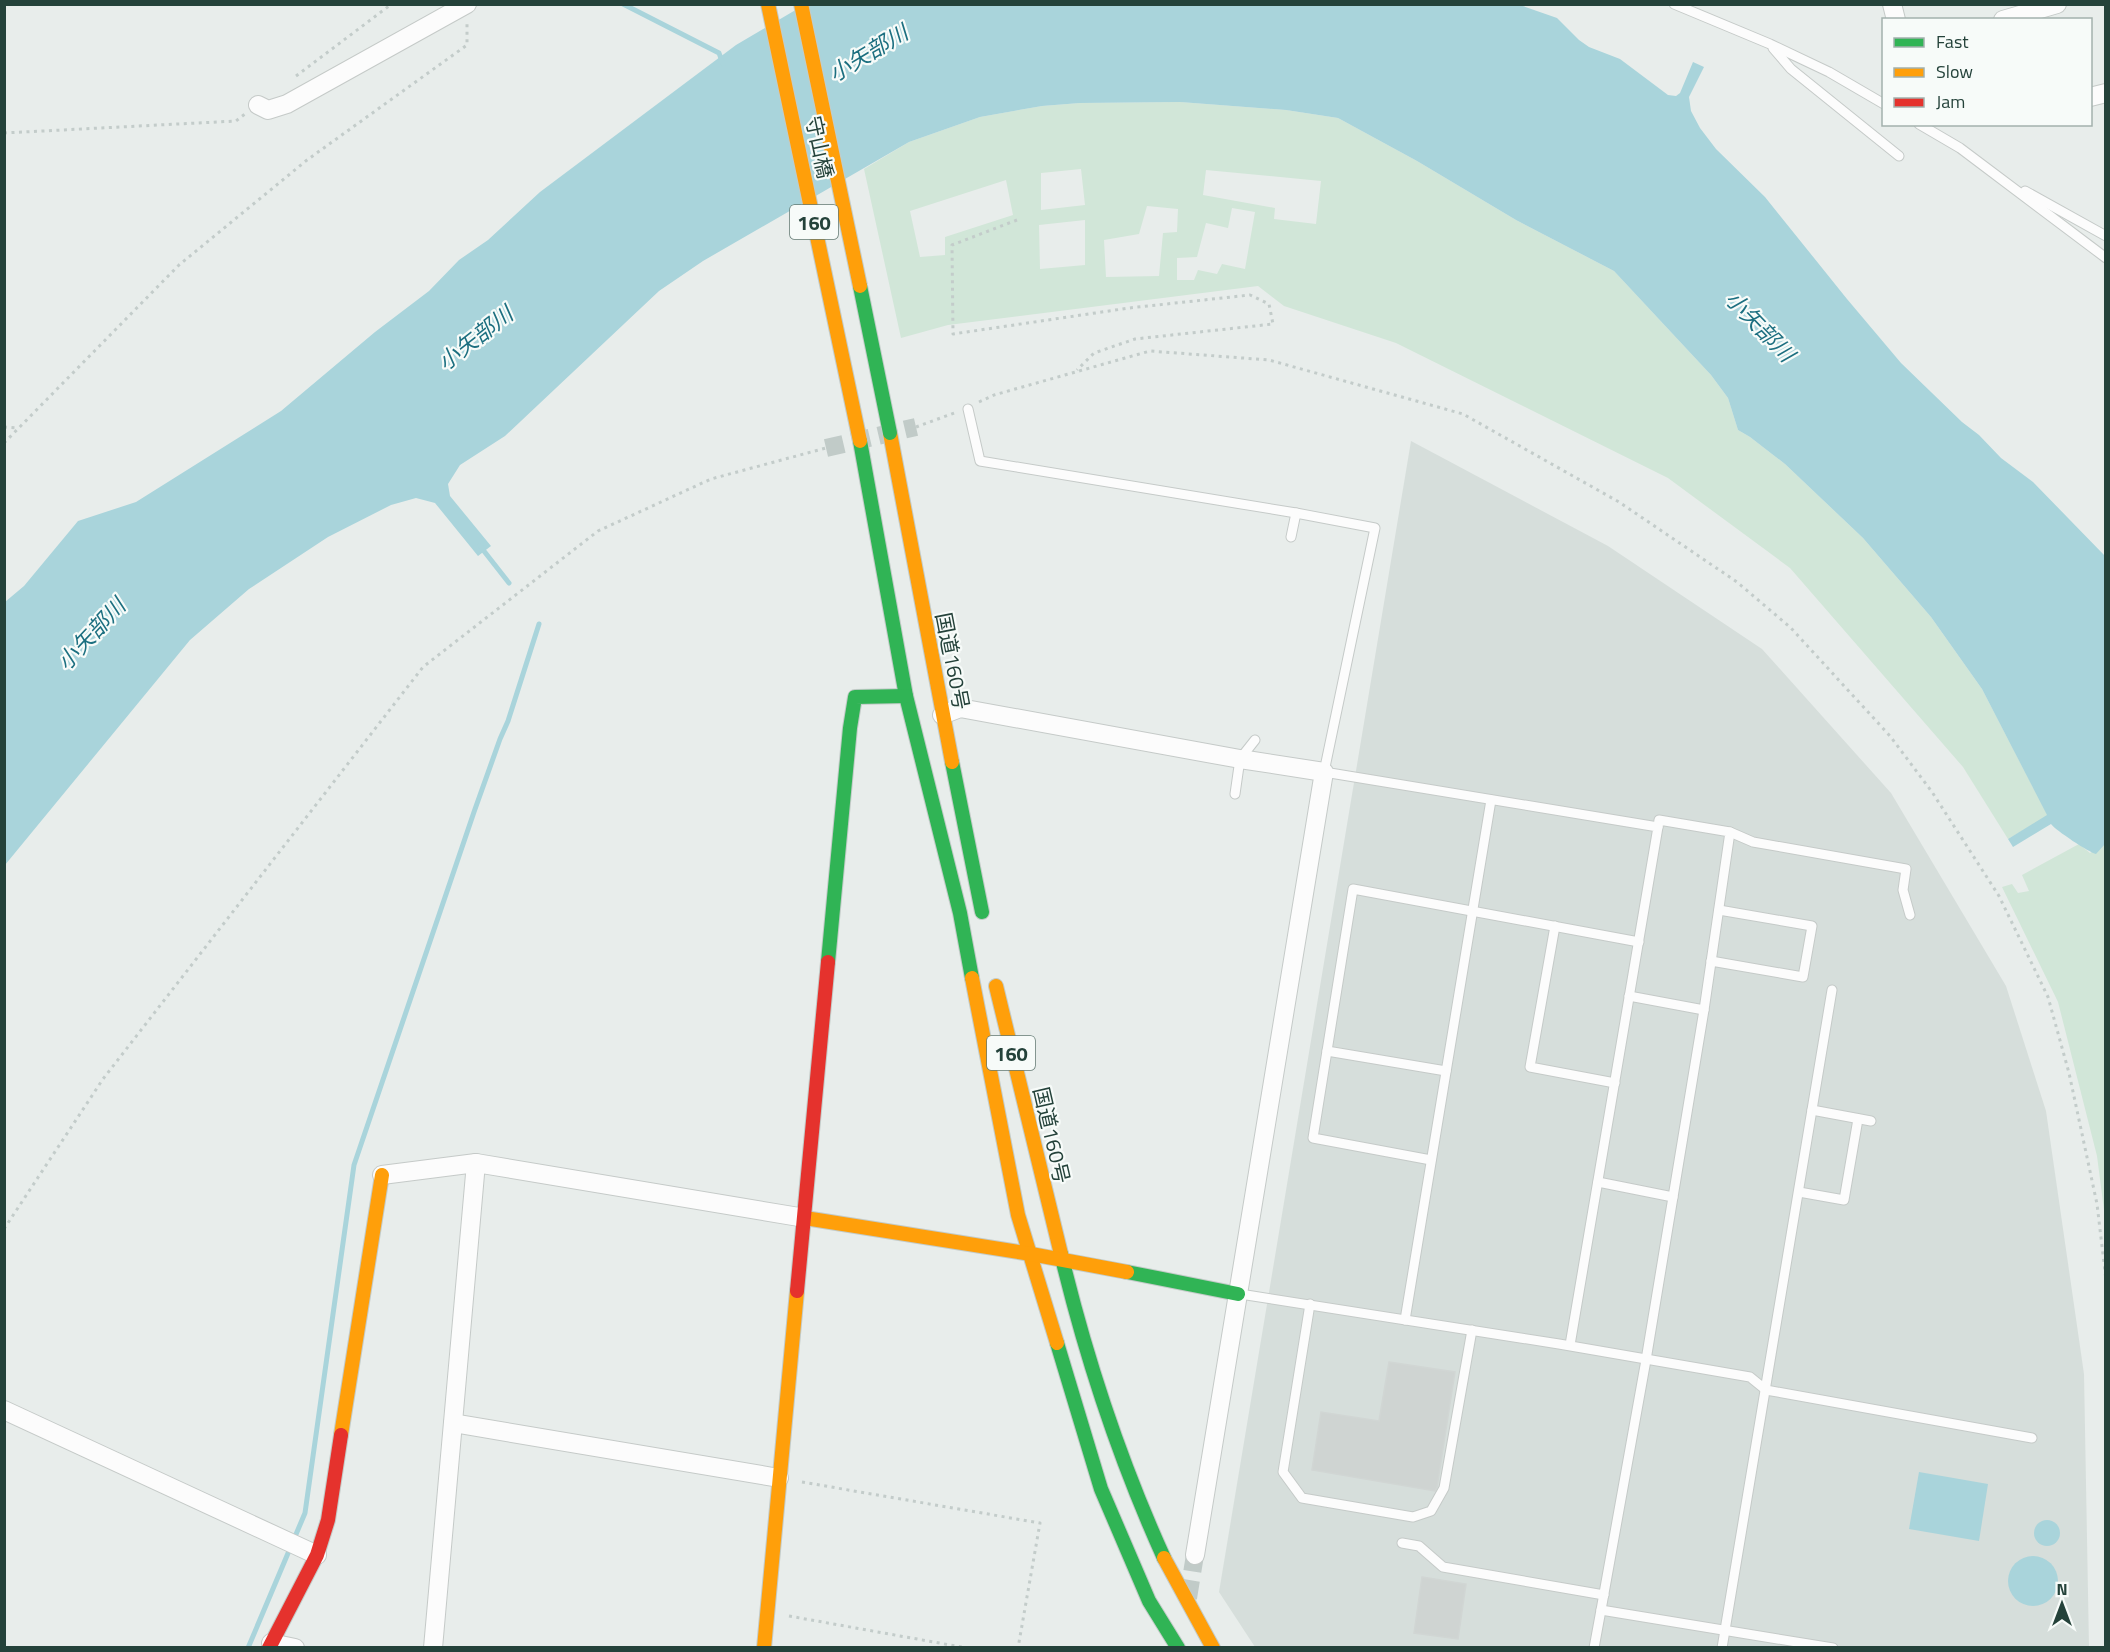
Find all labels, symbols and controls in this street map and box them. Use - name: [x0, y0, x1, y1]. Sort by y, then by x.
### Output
- water label: 小矢部川: [822, 15, 916, 90]
- legend: [1882, 18, 2092, 126]
- text: Fast: [1936, 28, 1969, 55]
- text: Slow: [1936, 58, 1973, 85]
- text: Jam: [1936, 88, 1965, 115]
- street label: 守山橋: [798, 113, 842, 181]
- road number: 160: [790, 205, 838, 239]
- water label: 小矢部川: [1717, 283, 1804, 371]
- water label: 小矢部川: [430, 296, 522, 378]
- water label: 小矢部川: [49, 589, 135, 678]
- street label: 国道160号: [928, 610, 978, 712]
- road number: 160: [987, 1036, 1035, 1070]
- street label: 国道160号: [1025, 1084, 1079, 1186]
- north arrow: [2032, 1574, 2092, 1634]
- text: N: [2056, 1577, 2068, 1601]

